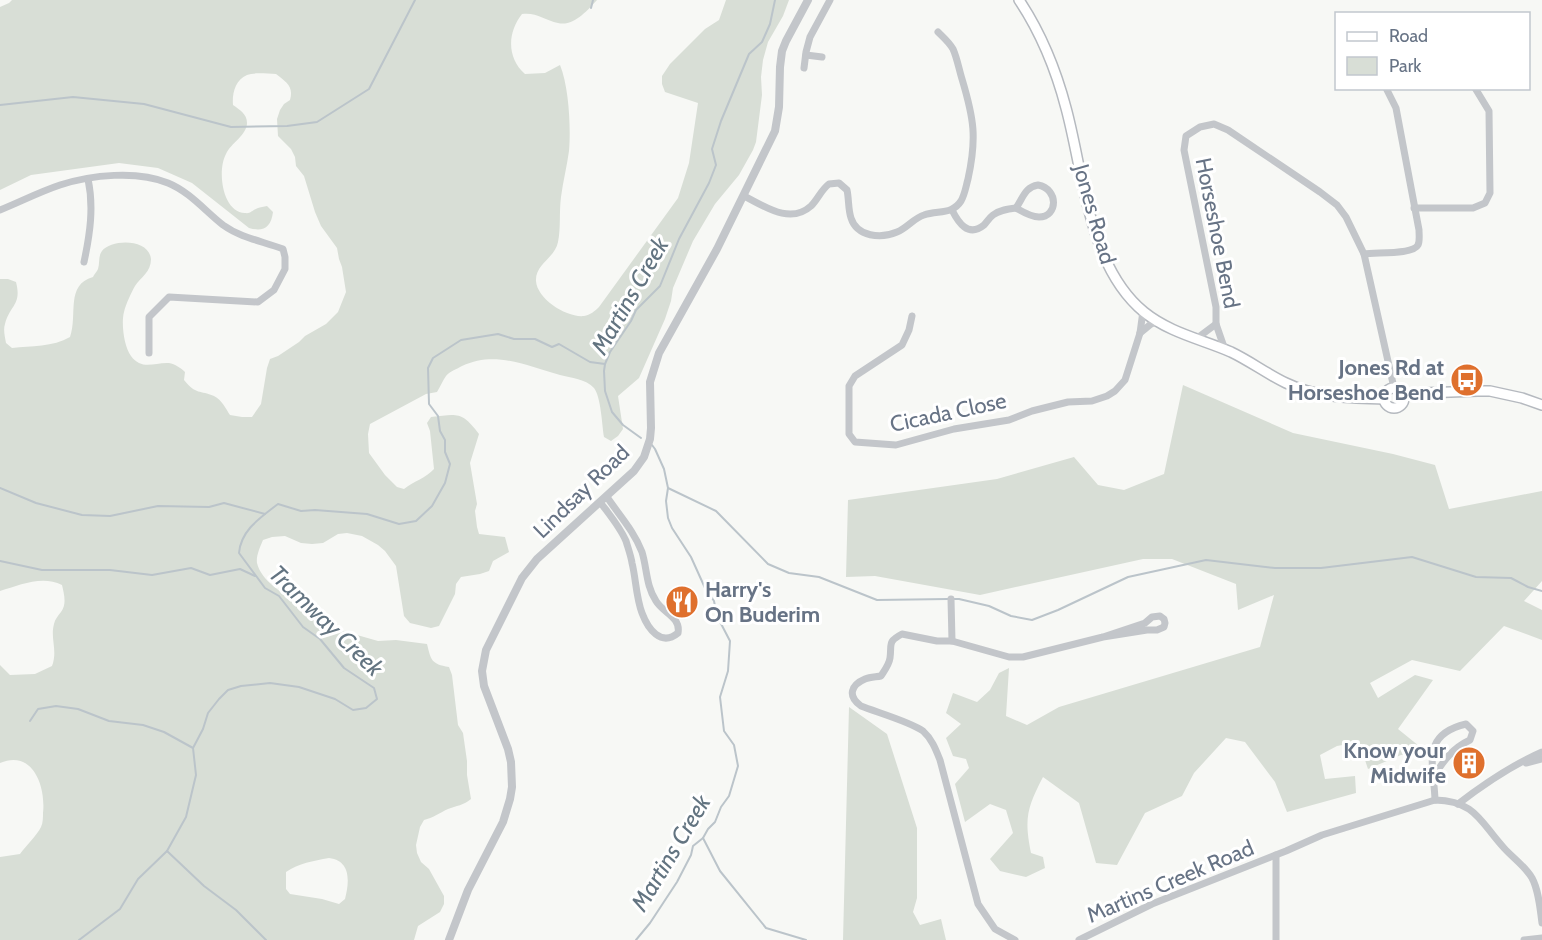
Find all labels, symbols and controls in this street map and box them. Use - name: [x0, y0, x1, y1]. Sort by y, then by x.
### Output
- legend: [1335, 12, 1530, 90]
- text: Road: [1389, 25, 1428, 47]
- text: Park: [1389, 55, 1422, 77]
- street label: Horseshoe Bend: [1190, 155, 1245, 311]
- street label: Jones Road: [1067, 160, 1122, 267]
- water label: Martins Creek: [584, 231, 675, 360]
- place label: Jones Rd at Horseshoe Bend: [1288, 354, 1444, 406]
- bus stop icon: Jones Rd at Horseshoe Bend: [1449, 362, 1485, 398]
- street label: Cicada Close: [887, 387, 1009, 438]
- street label: Lindsay Road: [528, 439, 635, 544]
- water label: Tramway Creek: [263, 559, 390, 683]
- place label: Harry's On Buderim: [705, 576, 820, 628]
- restaurant icon: Harry's On Buderim: [664, 584, 700, 620]
- place label: Know your Midwife: [1343, 737, 1447, 789]
- building icon: Know your Midwife: [1451, 745, 1487, 781]
- water label: Martins Creek: [624, 789, 717, 917]
- street label: Martins Creek Road: [1083, 834, 1258, 929]

